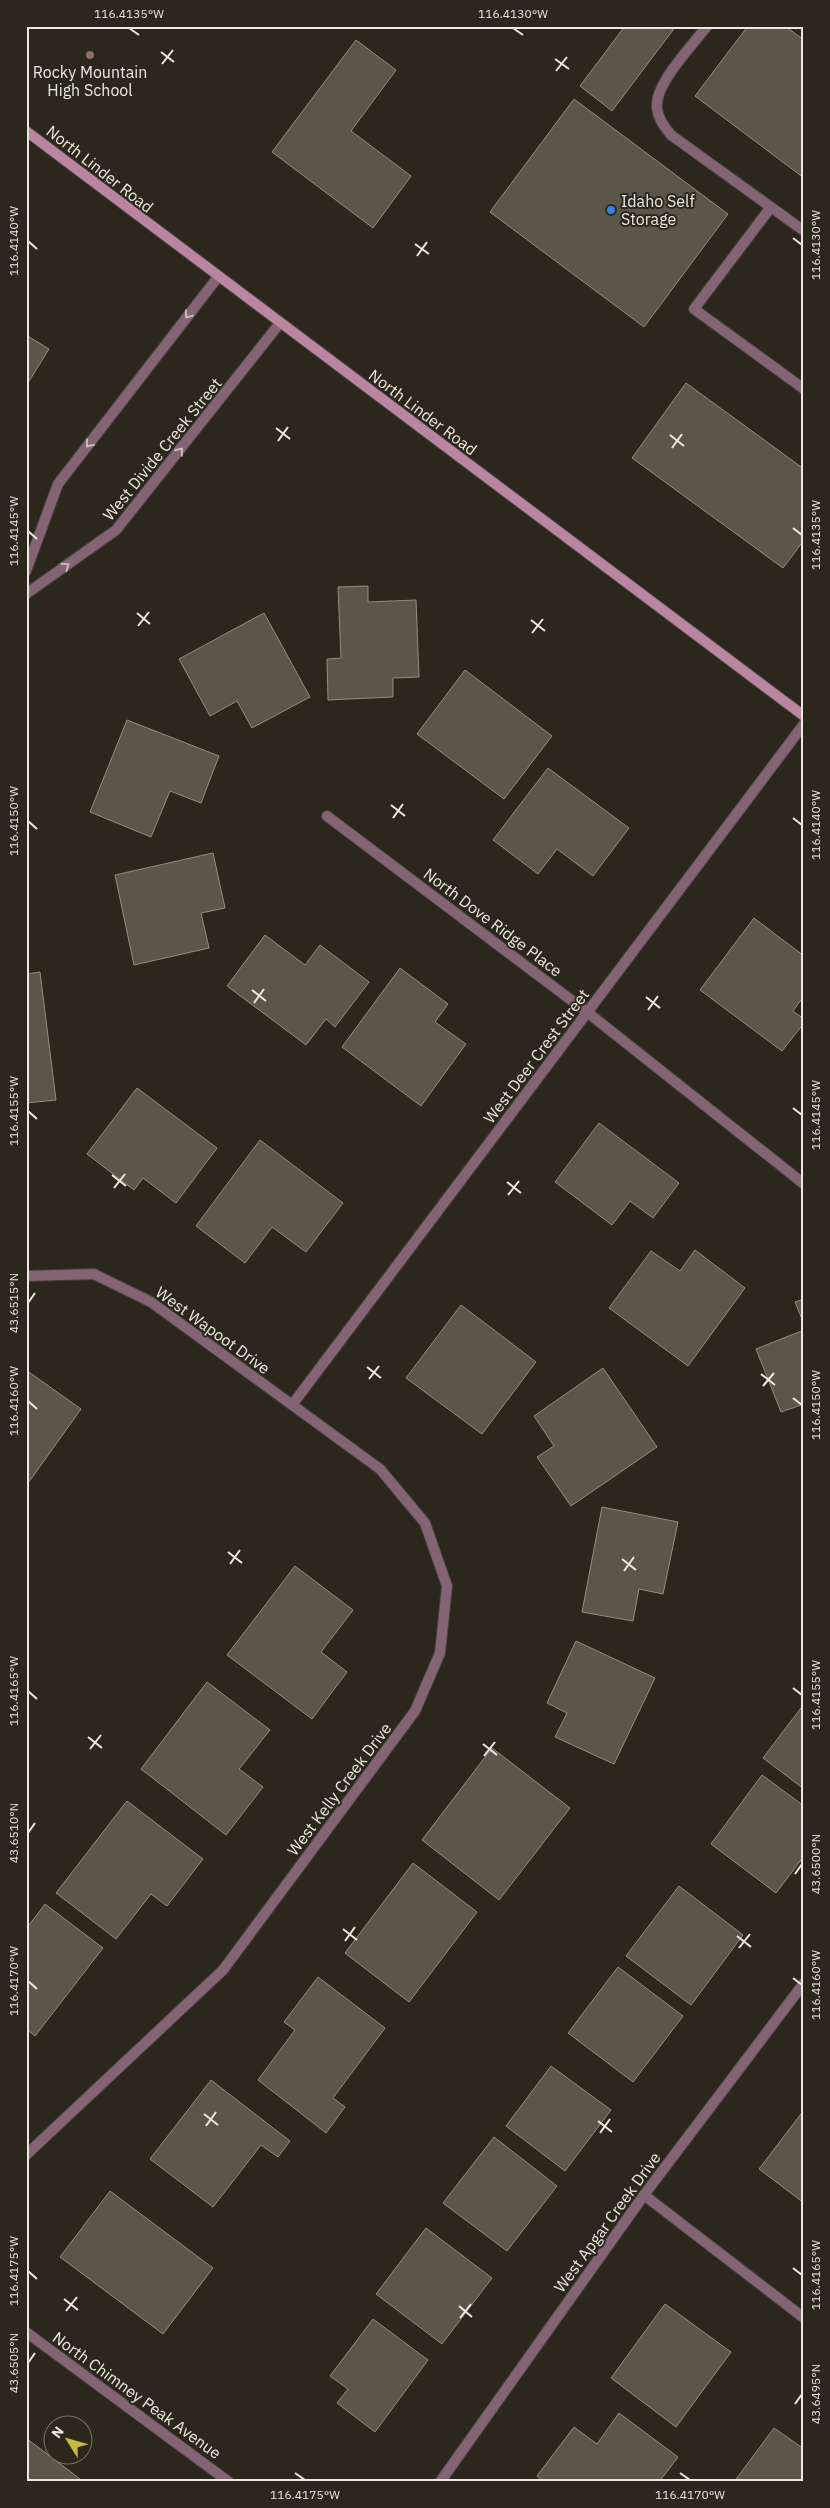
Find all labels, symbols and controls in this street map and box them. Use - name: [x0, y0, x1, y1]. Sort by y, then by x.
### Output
- text: 116.4135°W: [94, 6, 164, 21]
- text: 116.4130°W: [478, 6, 548, 21]
- marker: Rocky Mountain High School: [84, 49, 96, 61]
- place label: Rocky Mountain High School: [33, 62, 147, 100]
- street label: North Linder Road: [43, 121, 157, 217]
- place label: Idaho Self Storage: [621, 191, 695, 229]
- marker: Idaho Self Storage: [605, 204, 617, 216]
- text: 116.4140°W: [6, 206, 21, 276]
- text: 116.4130°W: [808, 210, 823, 280]
- one-way arrow: [185, 309, 194, 319]
- street label: North Linder Road: [365, 365, 481, 459]
- street label: West Divide Creek Street: [98, 374, 226, 524]
- one-way arrow: [86, 438, 94, 447]
- one-way arrow: [174, 448, 183, 457]
- text: 116.4145°W: [6, 496, 21, 566]
- text: 116.4135°W: [808, 500, 823, 570]
- one-way arrow: [60, 563, 70, 572]
- text: 116.4150°W: [6, 786, 21, 856]
- text: 116.4140°W: [808, 790, 823, 860]
- street label: North Dove Ridge Place: [420, 863, 566, 981]
- street label: West Deer Crest Street: [479, 985, 593, 1127]
- text: 116.4155°W: [6, 1076, 21, 1146]
- text: 116.4145°W: [808, 1080, 823, 1150]
- text: 43.6515°N: [6, 1273, 21, 1333]
- street label: West Wapoot Drive: [152, 1282, 274, 1378]
- text: 116.4160°W: [6, 1366, 21, 1436]
- text: 116.4150°W: [808, 1370, 823, 1440]
- text: 116.4165°W: [6, 1656, 21, 1726]
- text: 116.4155°W: [808, 1660, 823, 1730]
- street label: West Kelly Creek Drive: [282, 1718, 396, 1859]
- text: 43.6510°N: [6, 1803, 21, 1863]
- text: 43.6500°N: [808, 1834, 823, 1894]
- text: 116.4170°W: [6, 1946, 21, 2016]
- text: 116.4160°W: [808, 1950, 823, 2020]
- street label: West Apgar Creek Drive: [549, 2148, 665, 2296]
- text: 116.4175°W: [6, 2236, 21, 2306]
- text: 116.4165°W: [808, 2240, 823, 2310]
- street label: North Chimney Peak Avenue: [49, 2327, 225, 2463]
- text: 43.6505°N: [6, 2333, 21, 2393]
- text: 43.6495°N: [808, 2364, 823, 2424]
- north arrow: [42, 2416, 92, 2466]
- text: 116.4175°W: [270, 2487, 340, 2502]
- text: 116.4170°W: [655, 2487, 725, 2502]

